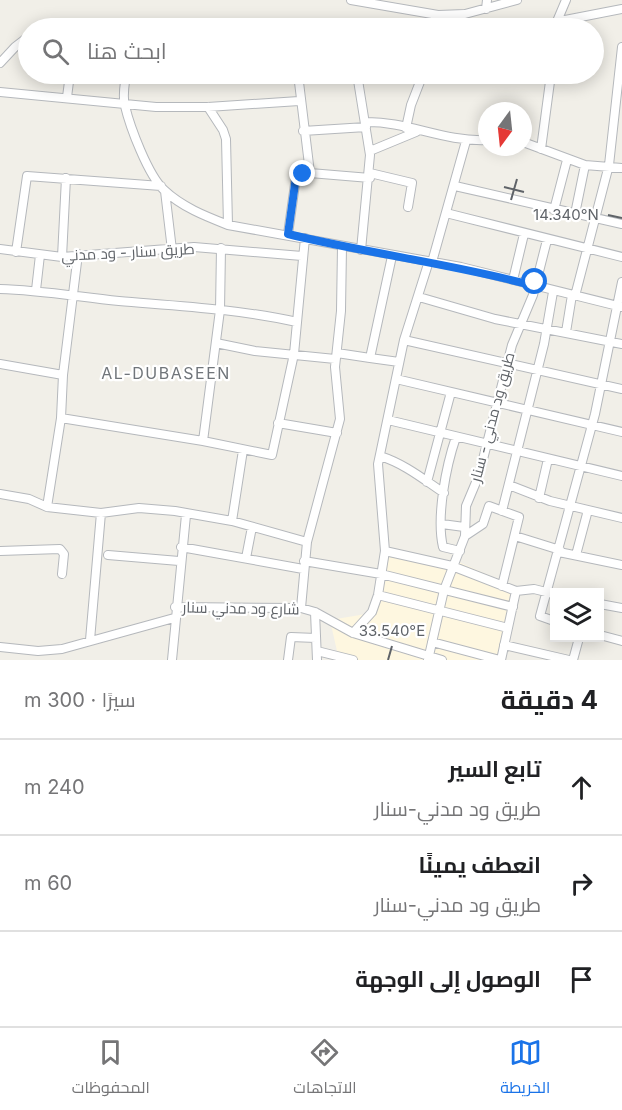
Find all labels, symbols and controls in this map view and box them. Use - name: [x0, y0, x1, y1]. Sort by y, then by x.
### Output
- search box: [18, 18, 604, 84]
- icon: search: [39, 35, 72, 68]
- text: ابحث هنا: [87, 38, 167, 64]
- north arrow: [478, 102, 532, 156]
- route end: [289, 160, 315, 186]
- text: 14.340°N: [533, 205, 599, 224]
- street label: طريق سنار - ود مدني: [61, 239, 195, 268]
- route start: [521, 268, 547, 294]
- street label: طريق ود مدني - سنار: [465, 350, 521, 486]
- district label: AL-DUBASEEN: [101, 363, 231, 383]
- map controls: [550, 588, 604, 642]
- button: layers: [550, 588, 604, 642]
- street label: شارع ود مدني سنار: [181, 597, 300, 622]
- text: 33.540°E: [359, 621, 425, 640]
- text: 4 دقيقة: [501, 684, 598, 715]
- text: سيرًا · 300 m: [24, 688, 136, 712]
- text: تابع السير: [448, 756, 541, 782]
- icon: ahead: [565, 771, 598, 804]
- text: 240 m: [24, 775, 85, 799]
- text: طريق ود مدني-سنار: [374, 797, 541, 821]
- text: انعطف يمينًا: [419, 852, 541, 878]
- icon: right: [565, 867, 598, 900]
- text: 60 m: [24, 871, 72, 895]
- text: طريق ود مدني-سنار: [374, 893, 541, 917]
- icon: arrive: [565, 963, 598, 996]
- text: الوصول إلى الوجهة: [355, 966, 541, 992]
- tab: المحفوظات: [72, 1036, 150, 1102]
- tab: الاتجاهات: [293, 1036, 357, 1102]
- tab: الخريطة: [500, 1036, 550, 1102]

